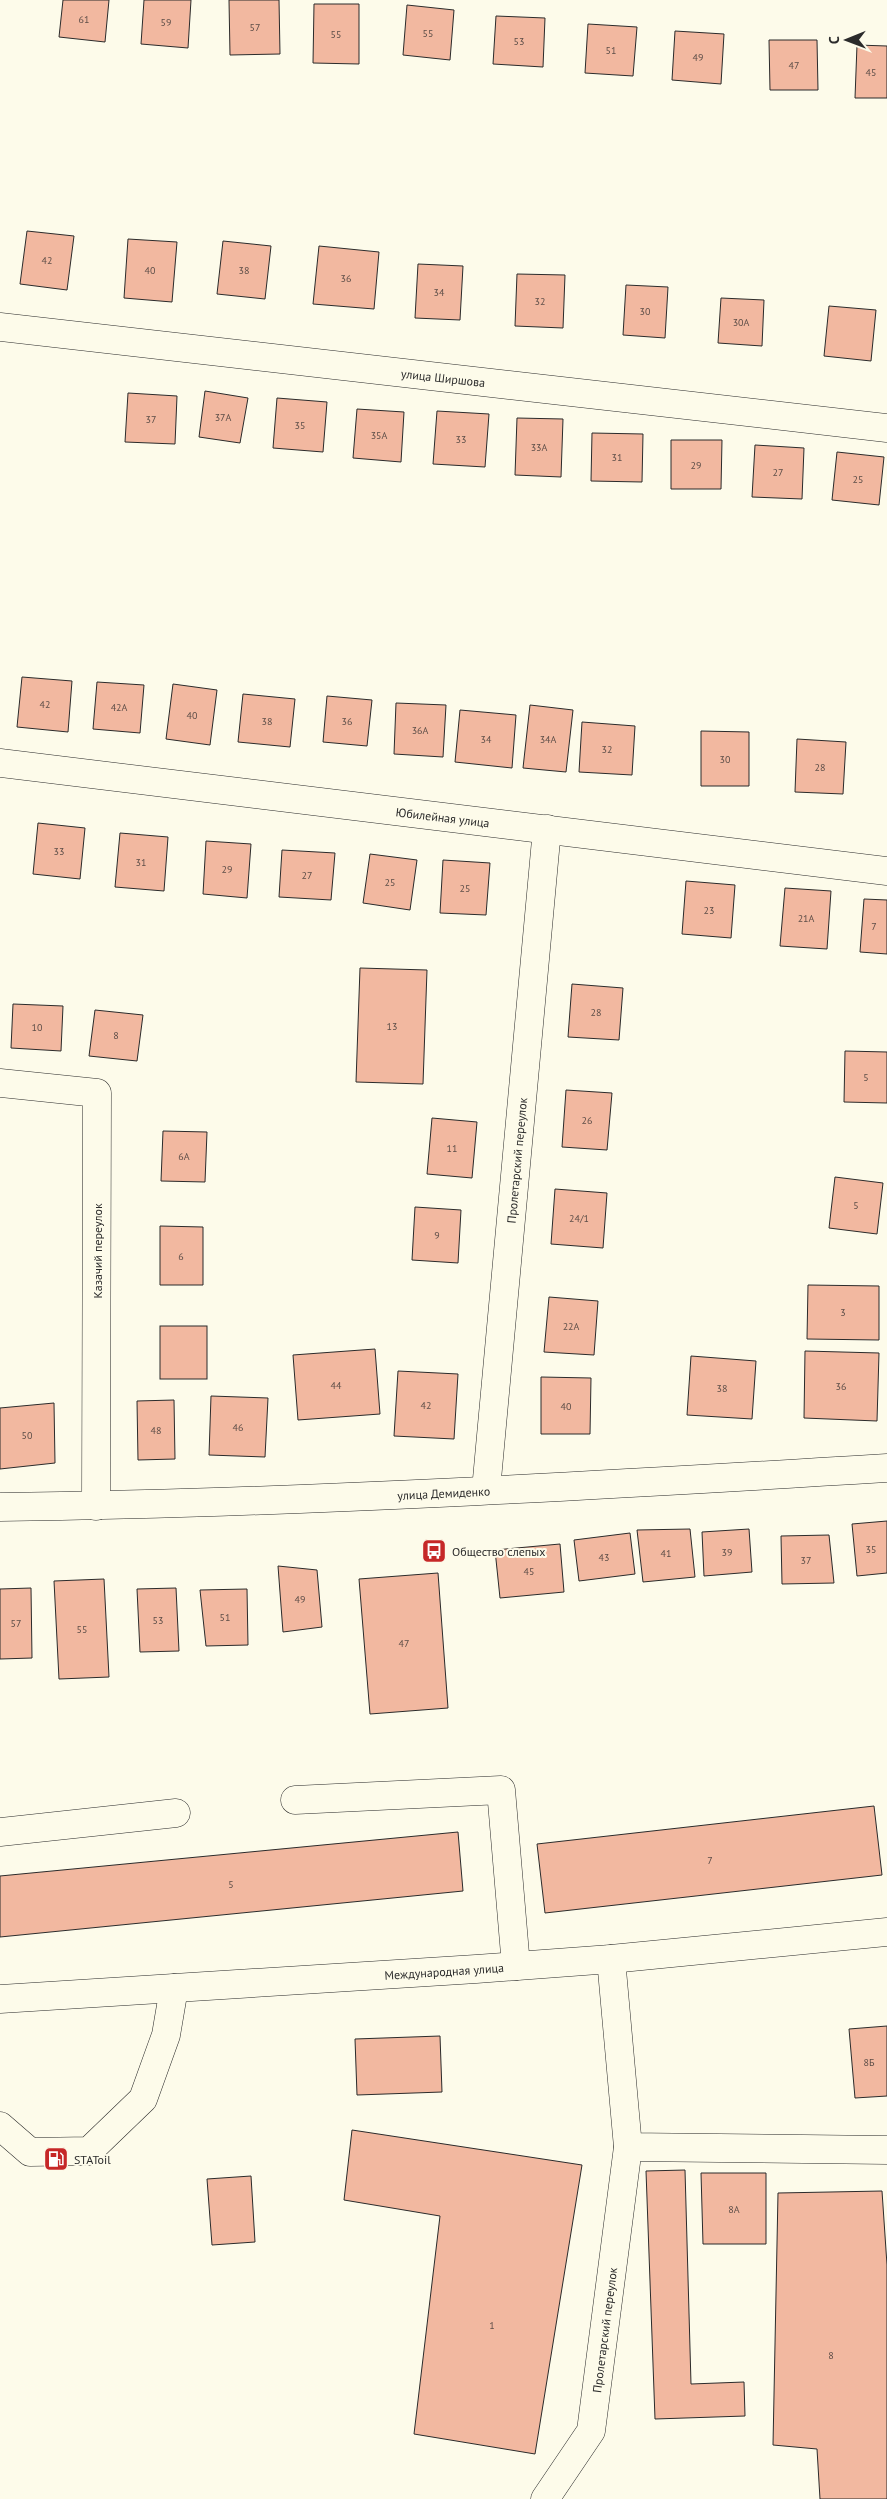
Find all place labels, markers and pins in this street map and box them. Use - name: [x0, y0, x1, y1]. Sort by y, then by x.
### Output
- bus stop icon: Общество слепых: [421, 1538, 447, 1564]
- place label: Общество слепых: [452, 1544, 545, 1559]
- fuel station icon: STAToil: [43, 2146, 69, 2172]
- place label: STAToil: [74, 2152, 111, 2167]

